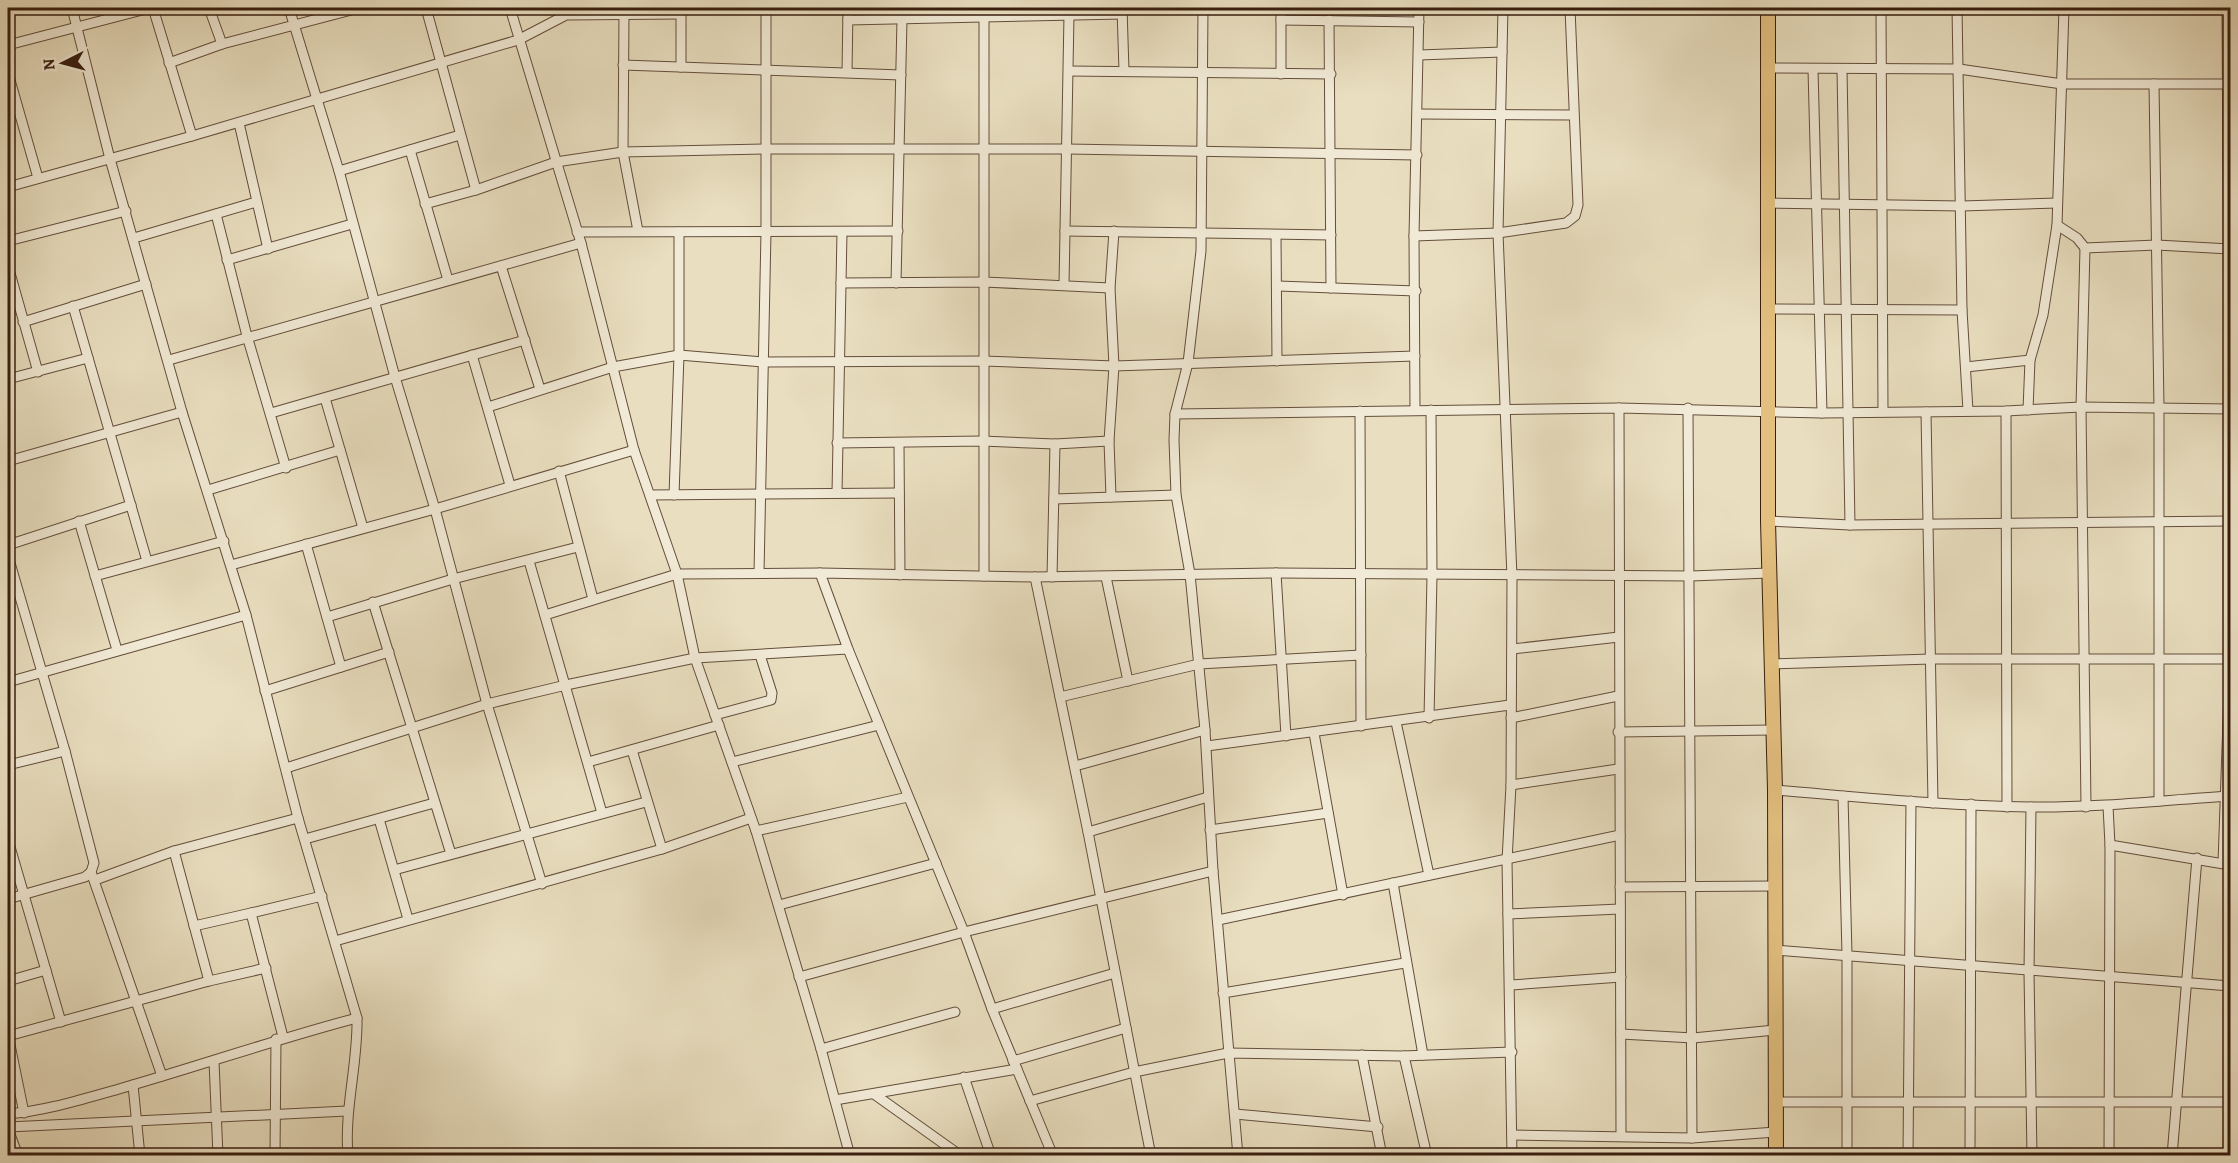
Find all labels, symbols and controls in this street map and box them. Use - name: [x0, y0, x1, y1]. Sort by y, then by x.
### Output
- north arrow: [33, 33, 93, 93]
- text: N: [37, 57, 61, 71]

